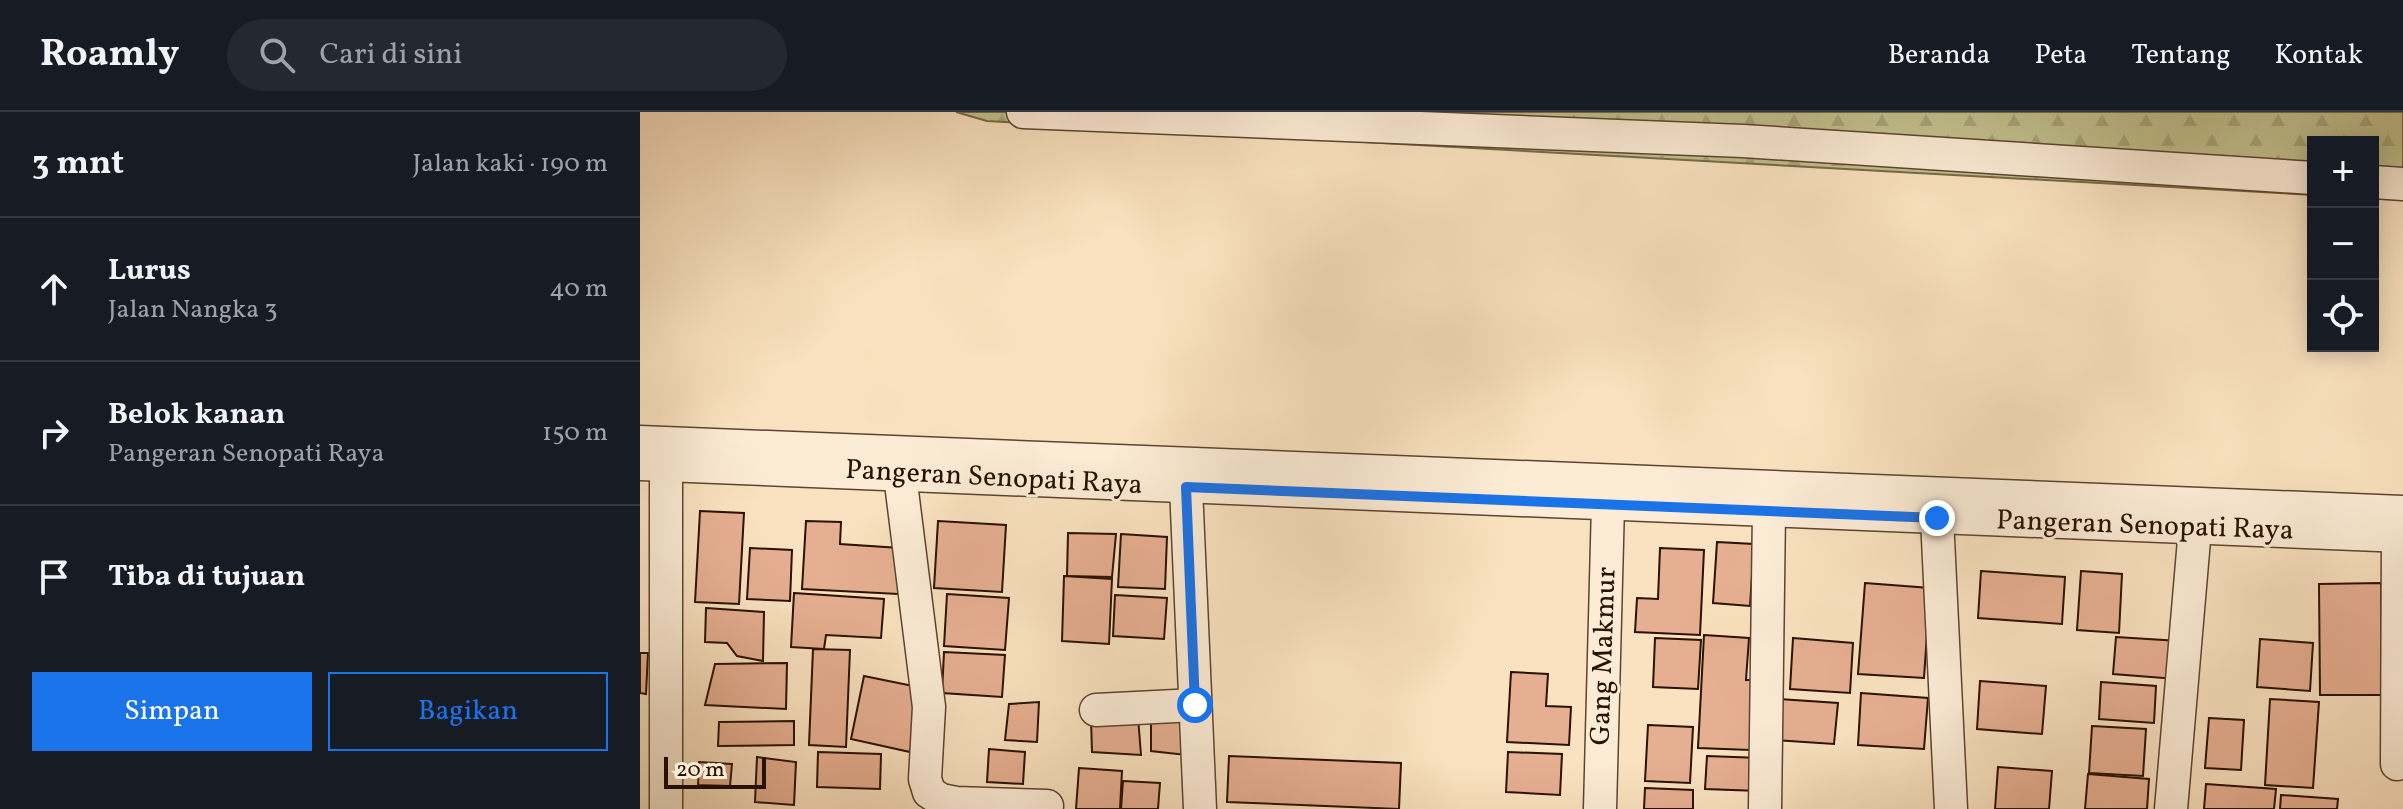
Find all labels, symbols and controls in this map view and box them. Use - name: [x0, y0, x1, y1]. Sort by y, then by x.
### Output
- search box: [227, 19, 787, 91]
- text: Roamly: [40, 29, 179, 82]
- icon: search: [255, 33, 299, 77]
- text: Cari di sini: [319, 34, 462, 76]
- text: Beranda: [1888, 36, 1991, 75]
- text: Peta: [2035, 36, 2087, 75]
- text: Tentang: [2131, 36, 2230, 75]
- text: Kontak: [2274, 36, 2363, 75]
- map controls: [2307, 136, 2379, 352]
- button: +: [2307, 136, 2379, 208]
- text: 3 mnt: [32, 141, 124, 188]
- text: Jalan kaki · 190 m: [413, 146, 608, 182]
- button: −: [2307, 208, 2379, 280]
- text: Lurus: [108, 250, 191, 292]
- icon: ahead: [32, 267, 76, 311]
- text: 40 m: [549, 271, 608, 307]
- button: locate: [2307, 280, 2379, 352]
- text: Jalan Nangka 3: [108, 292, 278, 328]
- text: Belok kanan: [108, 394, 285, 436]
- icon: right: [32, 411, 76, 455]
- text: 150 m: [542, 415, 608, 451]
- text: Pangeran Senopati Raya: [108, 436, 384, 472]
- street label: Pangeran Senopati Raya: [844, 451, 1144, 505]
- route end: [1919, 500, 1955, 536]
- street label: Pangeran Senopati Raya: [1996, 501, 2294, 551]
- icon: arrive: [32, 555, 76, 599]
- text: Tiba di tujuan: [108, 556, 305, 598]
- street label: Gang Makmur: [1581, 566, 1627, 746]
- button: Simpan: [32, 672, 312, 751]
- button: Bagikan: [328, 672, 608, 751]
- route start: [1177, 687, 1213, 723]
- scale bar: [664, 753, 766, 789]
- text: 20 m: [676, 755, 725, 786]

